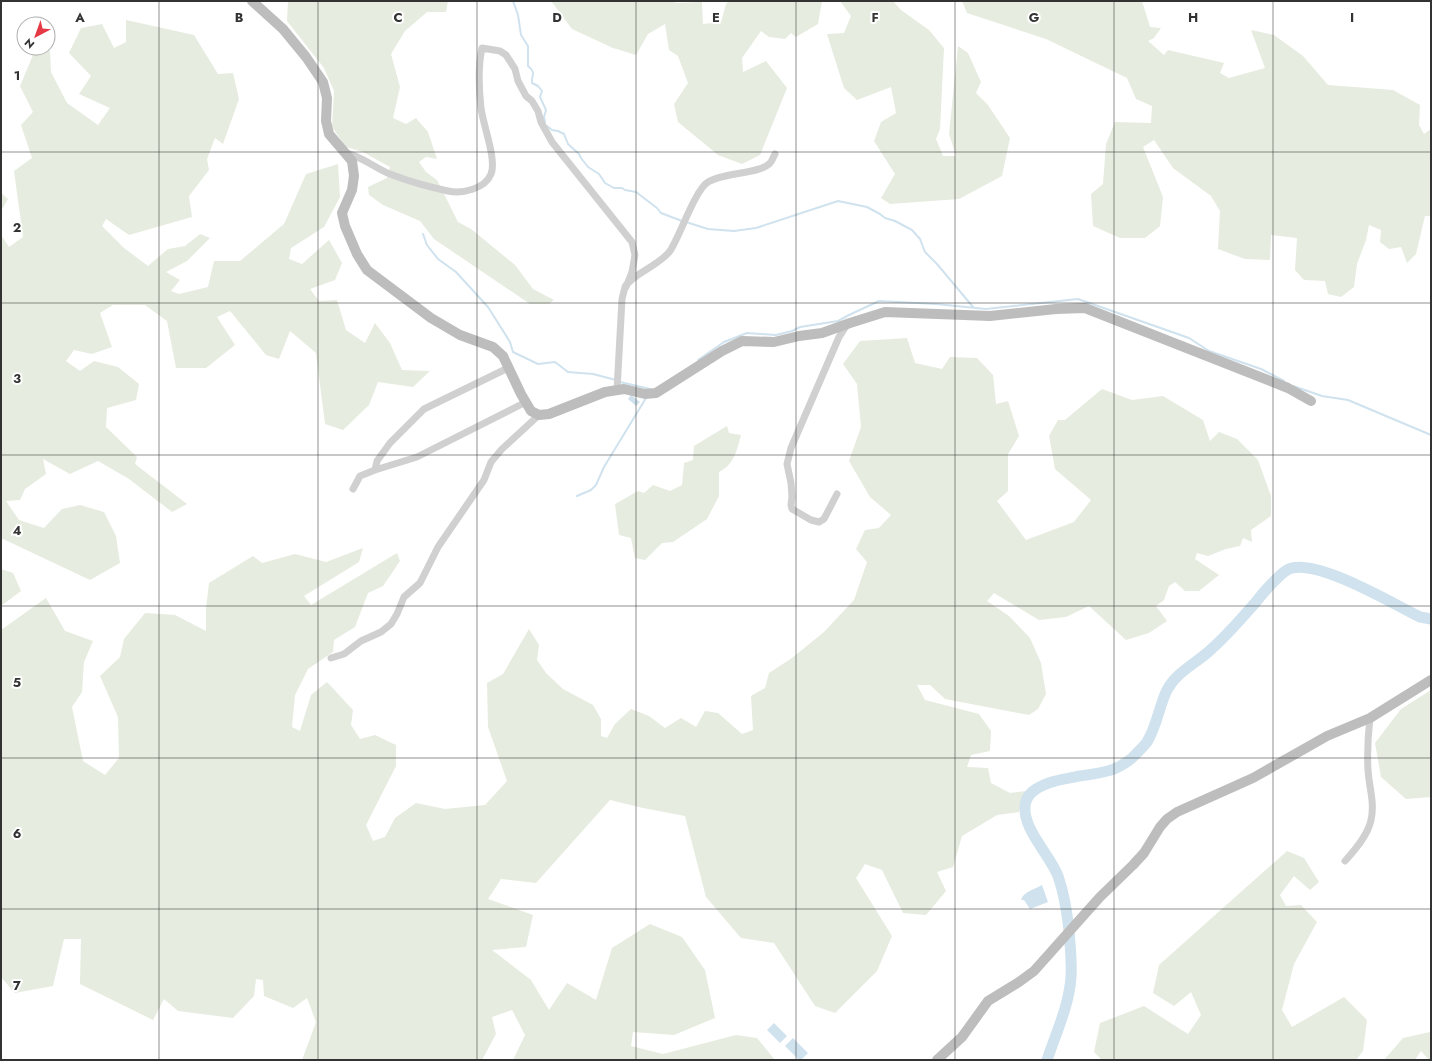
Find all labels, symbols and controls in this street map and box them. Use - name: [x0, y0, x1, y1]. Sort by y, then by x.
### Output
- text: A: [74, 8, 85, 27]
- text: B: [235, 8, 244, 27]
- text: C: [393, 8, 403, 27]
- text: D: [552, 8, 562, 27]
- text: E: [712, 8, 720, 27]
- text: F: [871, 8, 879, 27]
- text: G: [1029, 8, 1040, 27]
- text: H: [1188, 8, 1198, 27]
- text: I: [1350, 8, 1354, 27]
- north arrow: [16, 16, 56, 56]
- text: N: [21, 35, 38, 52]
- text: 1: [14, 66, 20, 85]
- text: 2: [13, 218, 21, 237]
- text: 3: [13, 369, 21, 388]
- text: 4: [12, 521, 22, 540]
- text: 5: [13, 673, 21, 692]
- text: 6: [13, 824, 22, 843]
- text: 7: [13, 976, 21, 995]

